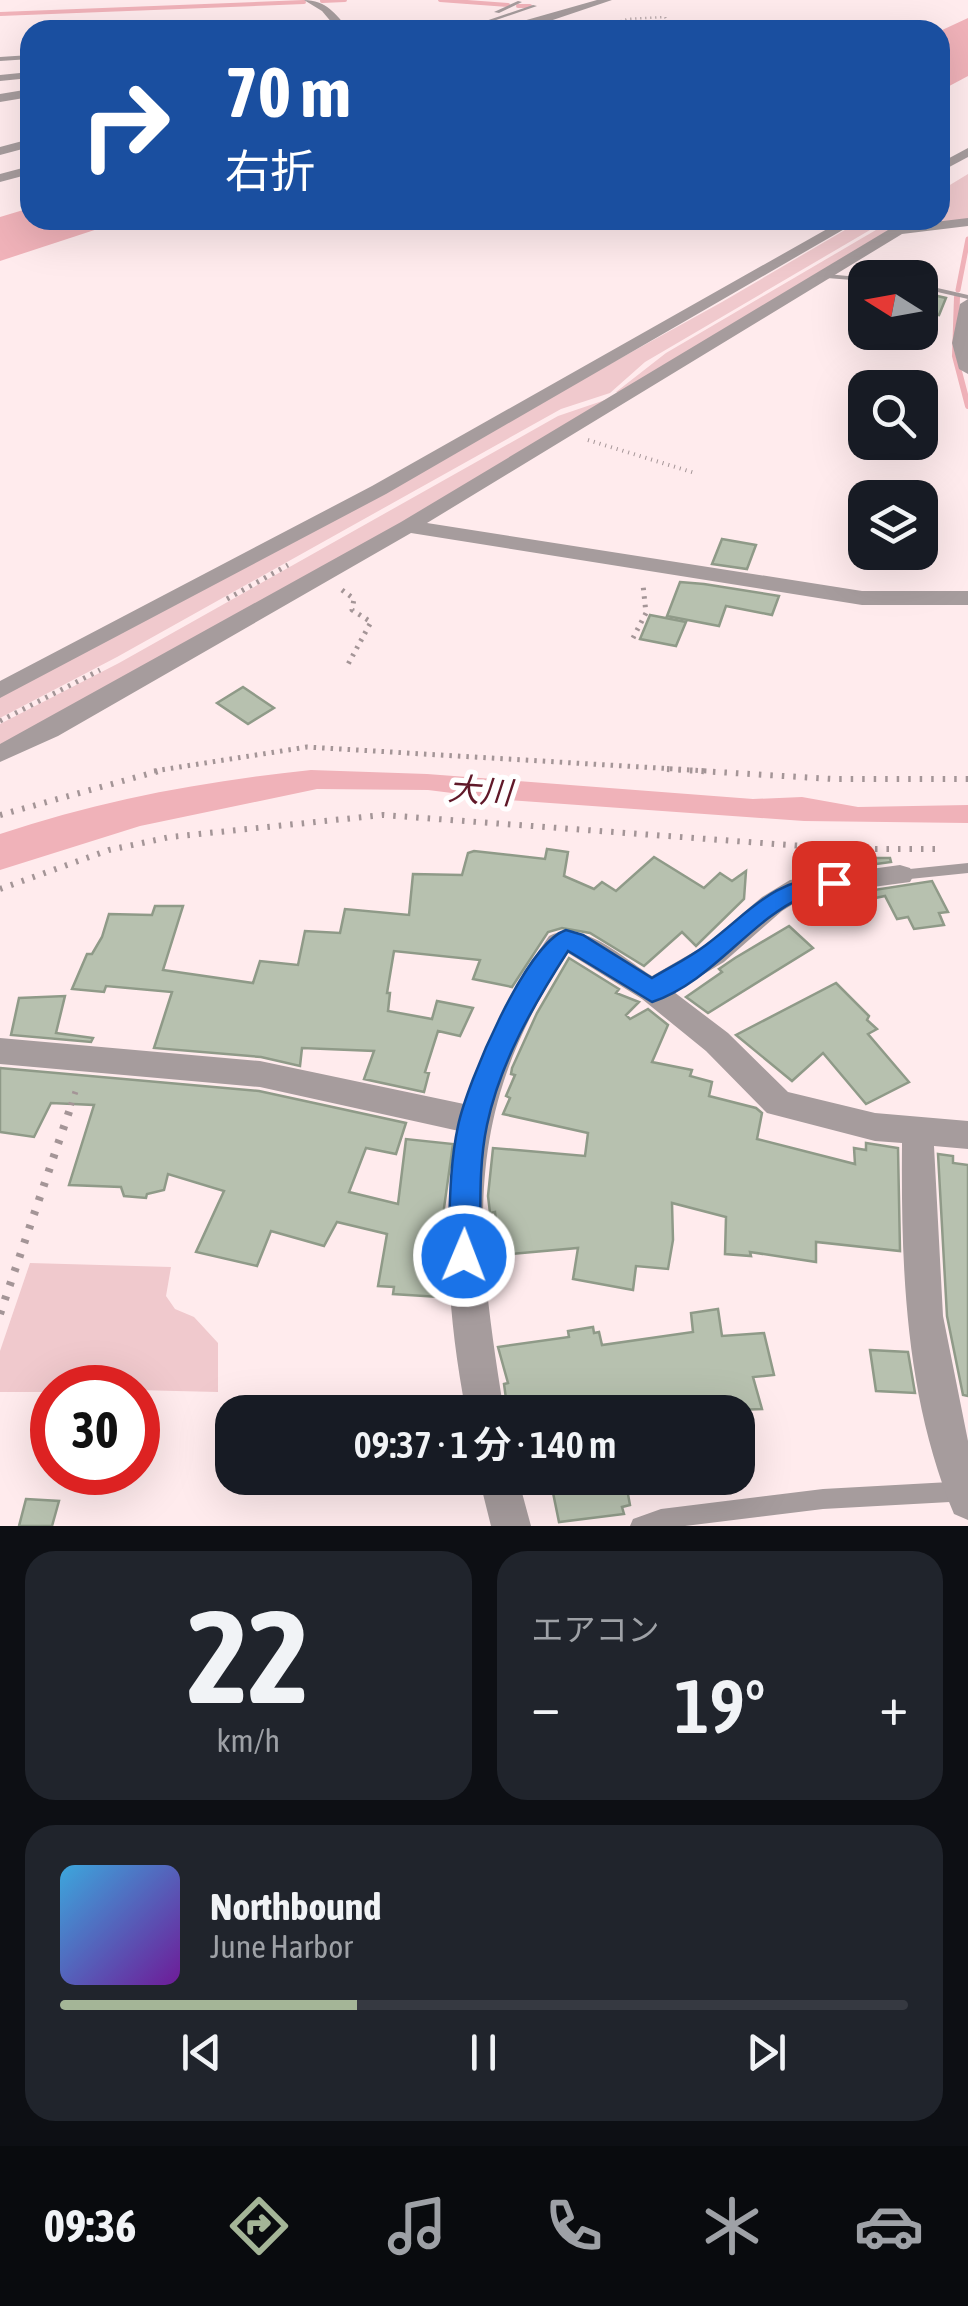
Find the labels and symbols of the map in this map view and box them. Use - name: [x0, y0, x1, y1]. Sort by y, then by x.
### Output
- north arrow: [848, 260, 938, 350]
- water label: 大川: [447, 770, 516, 811]
- pin: [792, 841, 877, 926]
- position arrow: [412, 1204, 516, 1308]
- speed limit sign: 30: [30, 1365, 160, 1495]

